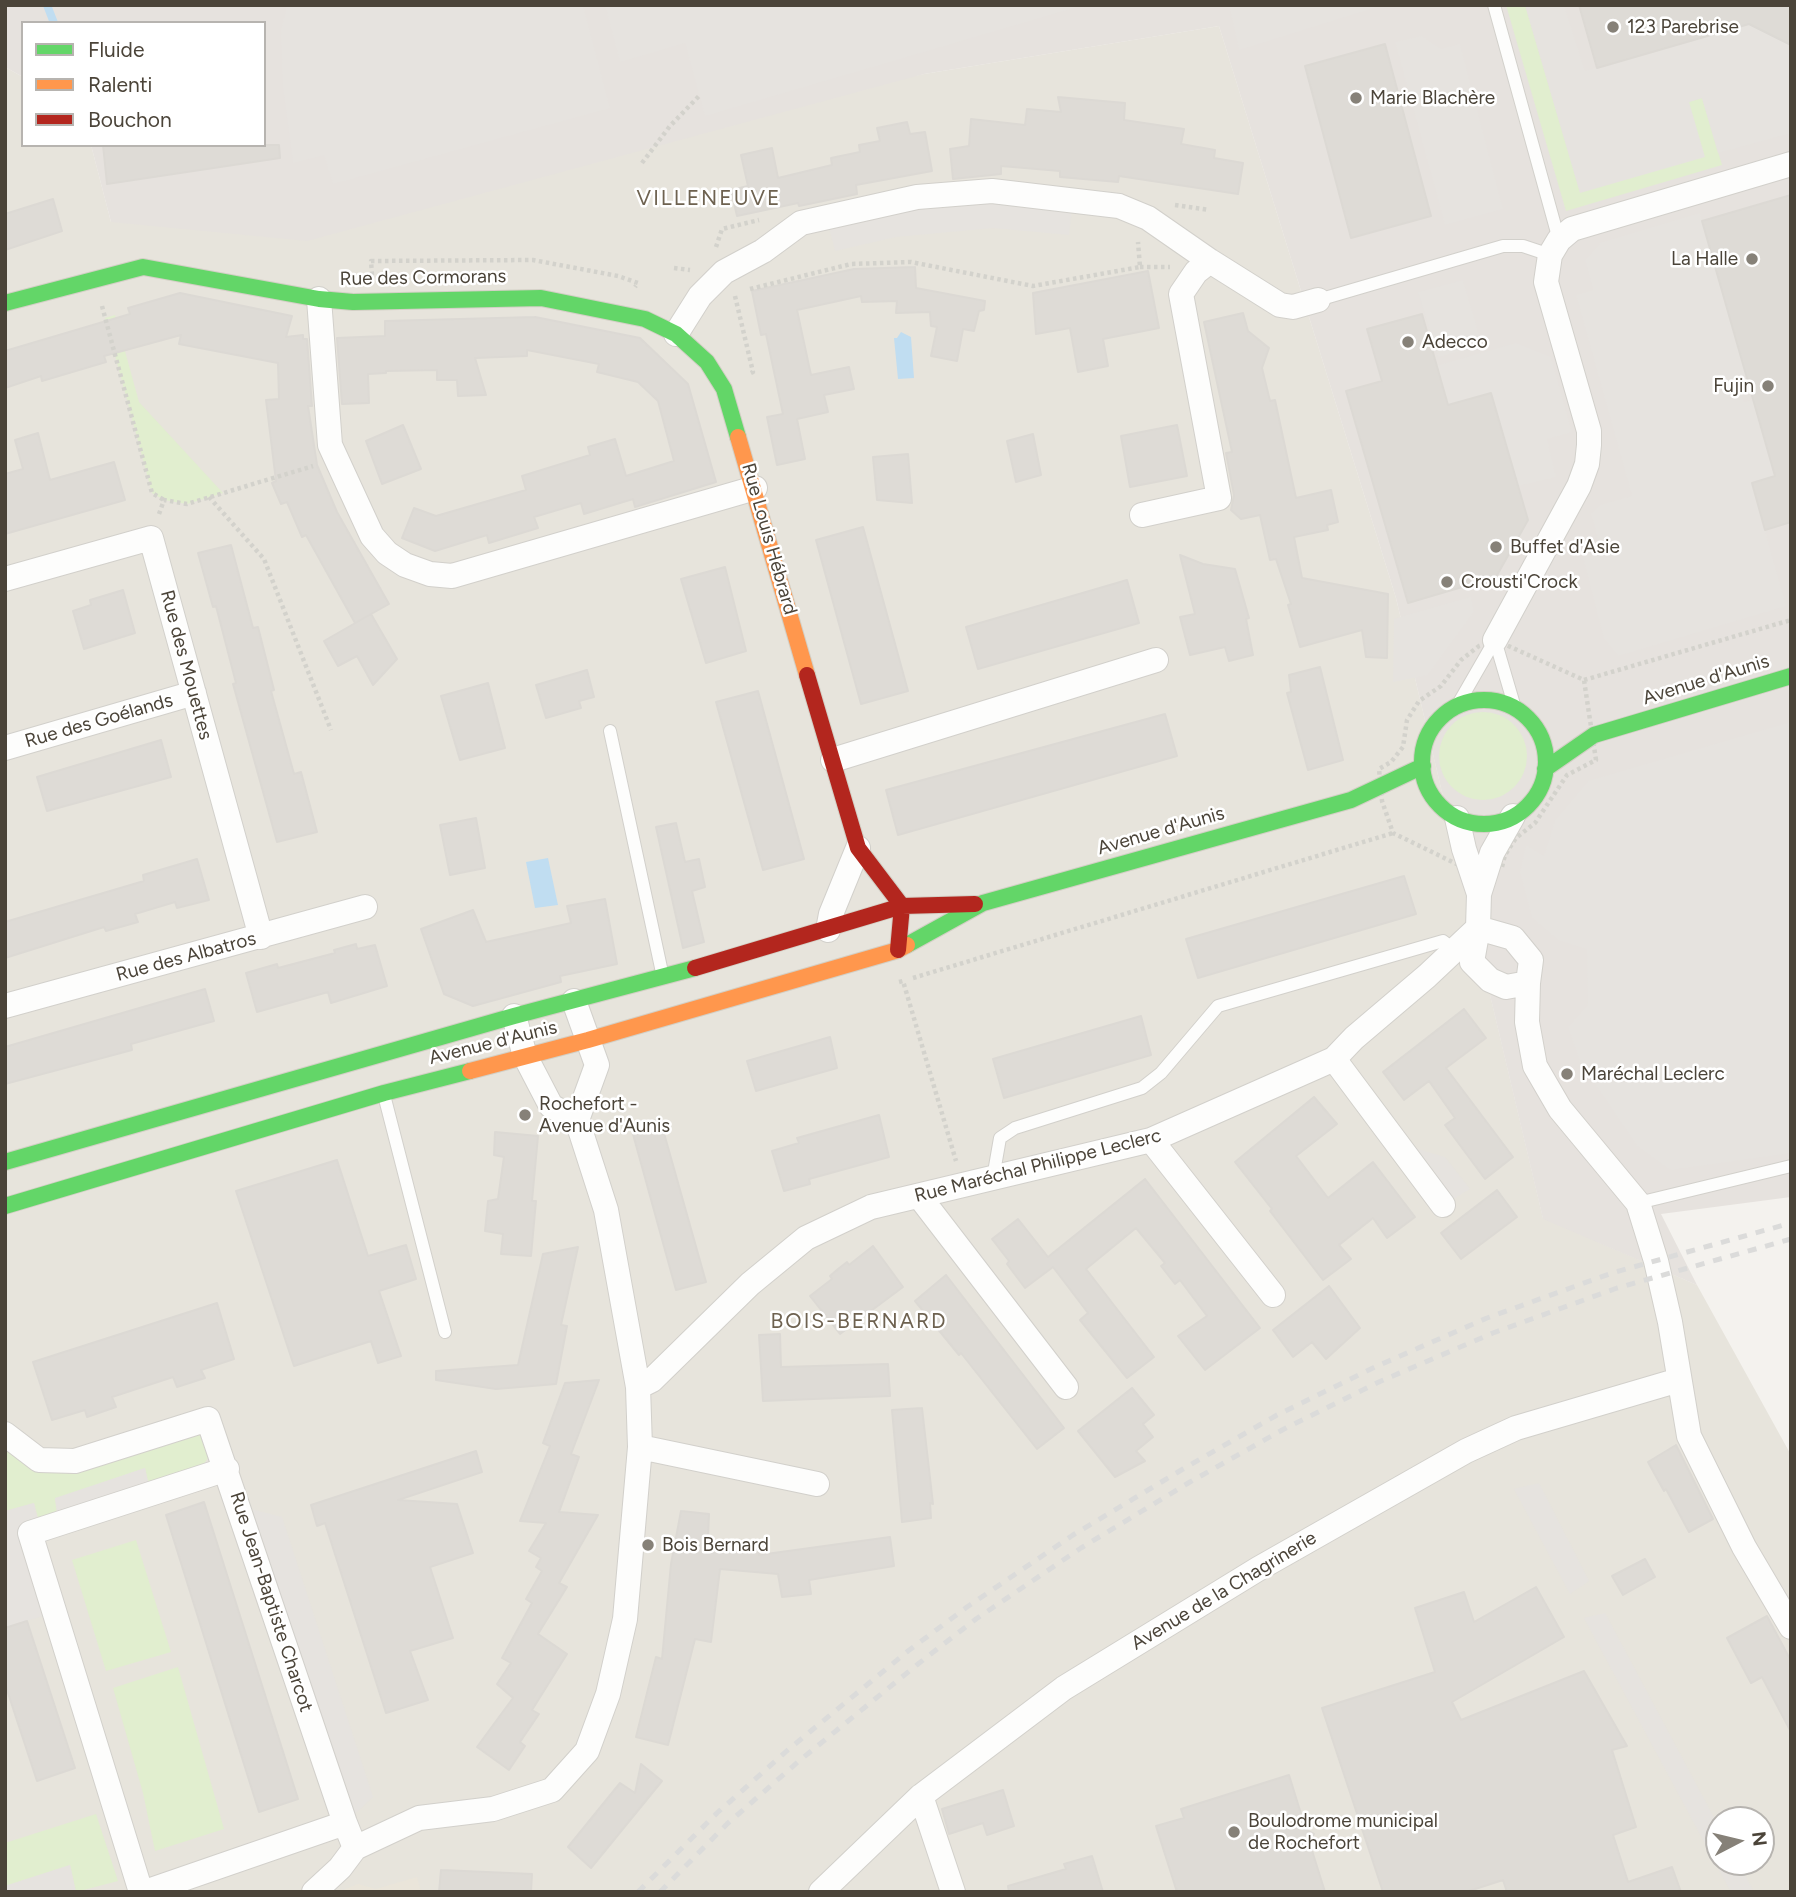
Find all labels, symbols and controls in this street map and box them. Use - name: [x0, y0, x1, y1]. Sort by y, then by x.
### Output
- place label: 123 Parebrise: [1627, 16, 1739, 38]
- marker: 123 Parebrise: [1605, 19, 1621, 35]
- legend: [21, 21, 266, 147]
- text: Fluide: [88, 37, 144, 62]
- text: Ralenti: [88, 72, 152, 97]
- place label: Marie Blachère: [1370, 87, 1495, 109]
- marker: Marie Blachère: [1348, 90, 1364, 106]
- text: Bouchon: [88, 107, 172, 132]
- district label: VILLENEUVE: [638, 186, 780, 212]
- place label: La Halle: [1671, 248, 1738, 270]
- marker: La Halle: [1744, 251, 1760, 267]
- street label: Rue des Cormorans: [340, 265, 506, 291]
- place label: Adecco: [1422, 331, 1488, 353]
- marker: Adecco: [1400, 334, 1416, 350]
- place label: Fujin: [1713, 375, 1754, 397]
- marker: Fujin: [1760, 378, 1776, 394]
- street label: Rue Louis Hébrard: [736, 461, 802, 617]
- place label: Buffet d'Asie: [1510, 536, 1620, 558]
- marker: Buffet d'Asie: [1488, 539, 1504, 555]
- place label: Crousti'Crock: [1461, 571, 1578, 593]
- marker: Crousti'Crock: [1439, 574, 1455, 590]
- street label: Rue des Mouettes: [155, 588, 217, 742]
- street label: Avenue d'Aunis: [1640, 650, 1772, 710]
- street label: Rue des Goélands: [22, 689, 176, 753]
- street label: Avenue d'Aunis: [1095, 802, 1227, 860]
- street label: Rue des Albatros: [114, 927, 258, 987]
- street label: Avenue d'Aunis: [427, 1016, 559, 1070]
- place label: Maréchal Leclerc: [1581, 1063, 1725, 1085]
- marker: Maréchal Leclerc: [1559, 1066, 1575, 1082]
- place label: Rochefort - Avenue d'Aunis: [539, 1093, 670, 1137]
- marker: Rochefort - Avenue d'Aunis: [517, 1107, 533, 1123]
- street label: Rue Maréchal Philippe Leclerc: [912, 1124, 1164, 1208]
- district label: BOIS-BERNARD: [772, 1309, 946, 1335]
- street label: Rue Jean-Baptiste Charcot: [225, 1489, 317, 1715]
- street label: Avenue de la Chagrinerie: [1127, 1527, 1321, 1655]
- place label: Bois Bernard: [662, 1534, 769, 1556]
- marker: Bois Bernard: [640, 1537, 656, 1553]
- north arrow: [1705, 1806, 1775, 1876]
- place label: Boulodrome municipal de Rochefort: [1248, 1810, 1438, 1854]
- marker: Boulodrome municipal de Rochefort: [1226, 1824, 1242, 1840]
- text: N: [1747, 1830, 1772, 1847]

